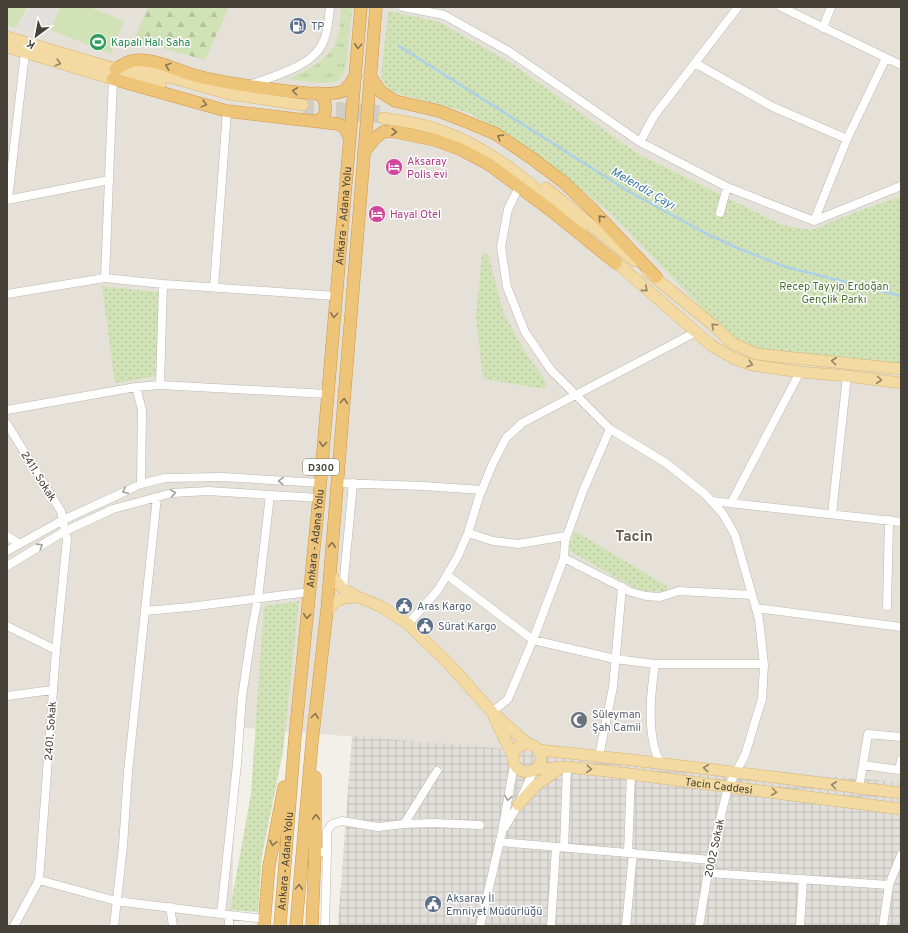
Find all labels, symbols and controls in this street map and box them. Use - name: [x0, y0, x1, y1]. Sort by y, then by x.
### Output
- north arrow: [16, 16, 56, 56]
- fuel station icon: TP: [288, 16, 308, 36]
- place label: TP: [311, 20, 324, 34]
- sports icon: Kapalı Halı Saha: [88, 32, 108, 52]
- text: K: [24, 36, 38, 52]
- place label: Kapalı Halı Saha: [111, 36, 190, 50]
- one-way arrow: [353, 43, 362, 49]
- one-way arrow: [54, 58, 61, 66]
- one-way arrow: [164, 63, 171, 71]
- one-way arrow: [292, 87, 298, 96]
- one-way arrow: [201, 100, 208, 108]
- one-way arrow: [391, 127, 397, 136]
- one-way arrow: [497, 134, 504, 142]
- place label: Aksaray Polis evi: [407, 155, 448, 182]
- hotel icon: Aksaray Polis evi: [384, 157, 404, 177]
- water label: Melendiz Çayı: [607, 164, 678, 214]
- street label: Ankara - Adana Yolu: [333, 166, 355, 266]
- hotel icon: Hayal Otel: [367, 204, 387, 224]
- place label: Hayal Otel: [390, 208, 441, 222]
- one-way arrow: [598, 215, 605, 223]
- park label: Recep Tayyip Erdoğan Gençlik Parkı: [779, 280, 889, 307]
- one-way arrow: [641, 284, 648, 291]
- one-way arrow: [329, 312, 338, 318]
- one-way arrow: [711, 323, 719, 330]
- one-way arrow: [831, 357, 837, 366]
- one-way arrow: [746, 359, 753, 368]
- one-way arrow: [876, 375, 882, 384]
- one-way arrow: [340, 398, 349, 404]
- one-way arrow: [319, 441, 328, 447]
- street label: 2411. Sokak: [17, 449, 59, 504]
- road number: D300: [303, 459, 339, 475]
- one-way arrow: [278, 476, 284, 485]
- one-way arrow: [122, 486, 130, 494]
- one-way arrow: [170, 489, 176, 498]
- street label: Ankara - Adana Yolu: [304, 489, 328, 589]
- district label: Tacin: [615, 528, 653, 547]
- one-way arrow: [328, 542, 337, 548]
- one-way arrow: [36, 543, 43, 551]
- public building icon: Aras Kargo: [394, 596, 414, 616]
- place label: Aras Kargo: [417, 600, 471, 614]
- one-way arrow: [303, 613, 312, 619]
- public building icon: Sürat Kargo: [415, 616, 435, 636]
- place label: Sürat Kargo: [438, 620, 497, 634]
- street label: 2401. Sokak: [42, 701, 60, 761]
- place label: Süleyman Şah Camii: [592, 708, 641, 735]
- mosque icon: Süleyman Şah Camii: [569, 710, 589, 730]
- one-way arrow: [310, 713, 319, 719]
- one-way arrow: [703, 764, 709, 773]
- one-way arrow: [586, 765, 592, 774]
- street label: Tacin Caddesi: [684, 775, 753, 798]
- one-way arrow: [831, 781, 838, 790]
- one-way arrow: [771, 787, 777, 796]
- one-way arrow: [504, 795, 513, 801]
- street label: Ankara - Adana Yolu: [275, 811, 297, 911]
- one-way arrow: [312, 814, 320, 820]
- street label: 2002 Sokak: [702, 817, 728, 879]
- one-way arrow: [269, 840, 278, 847]
- one-way arrow: [295, 884, 304, 890]
- place label: Aksaray İl Emniyet Müdürlüğü: [446, 891, 542, 919]
- public building icon: Aksaray İl Emniyet Müdürlüğü: [423, 894, 443, 914]

